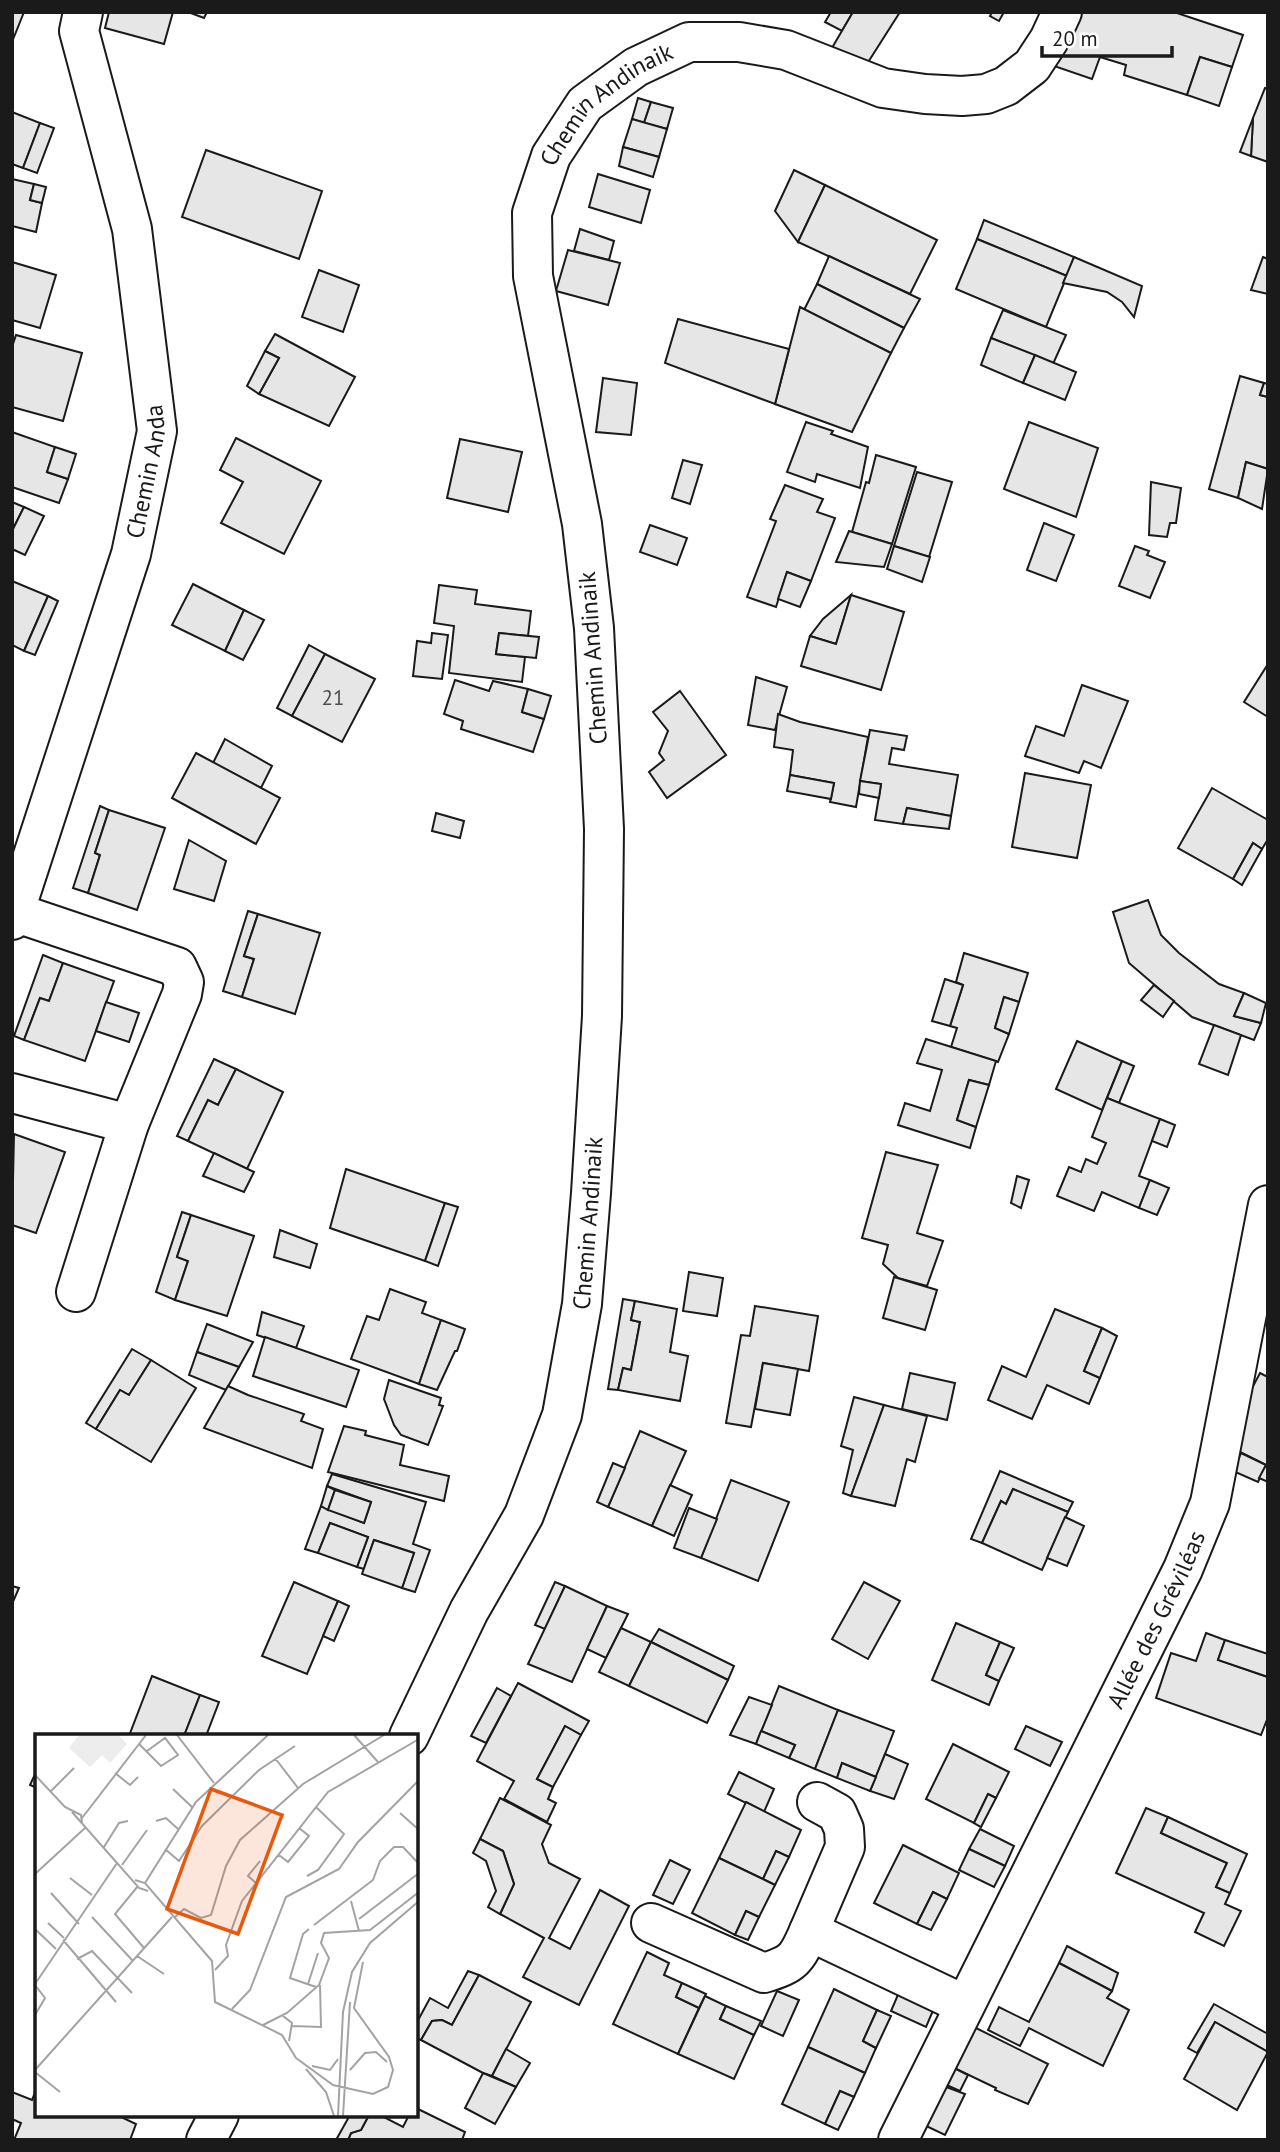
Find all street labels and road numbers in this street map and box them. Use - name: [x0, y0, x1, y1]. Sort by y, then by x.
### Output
- street label: Chemin Andinaik: [533, 36, 678, 170]
- street label: Chemin Anda: [119, 403, 172, 541]
- street label: Chemin Andinaik: [571, 570, 614, 745]
- street label: Chemin Andinaik: [566, 1135, 609, 1311]
- street label: Allée des Gréviléas: [1100, 1526, 1212, 1714]

